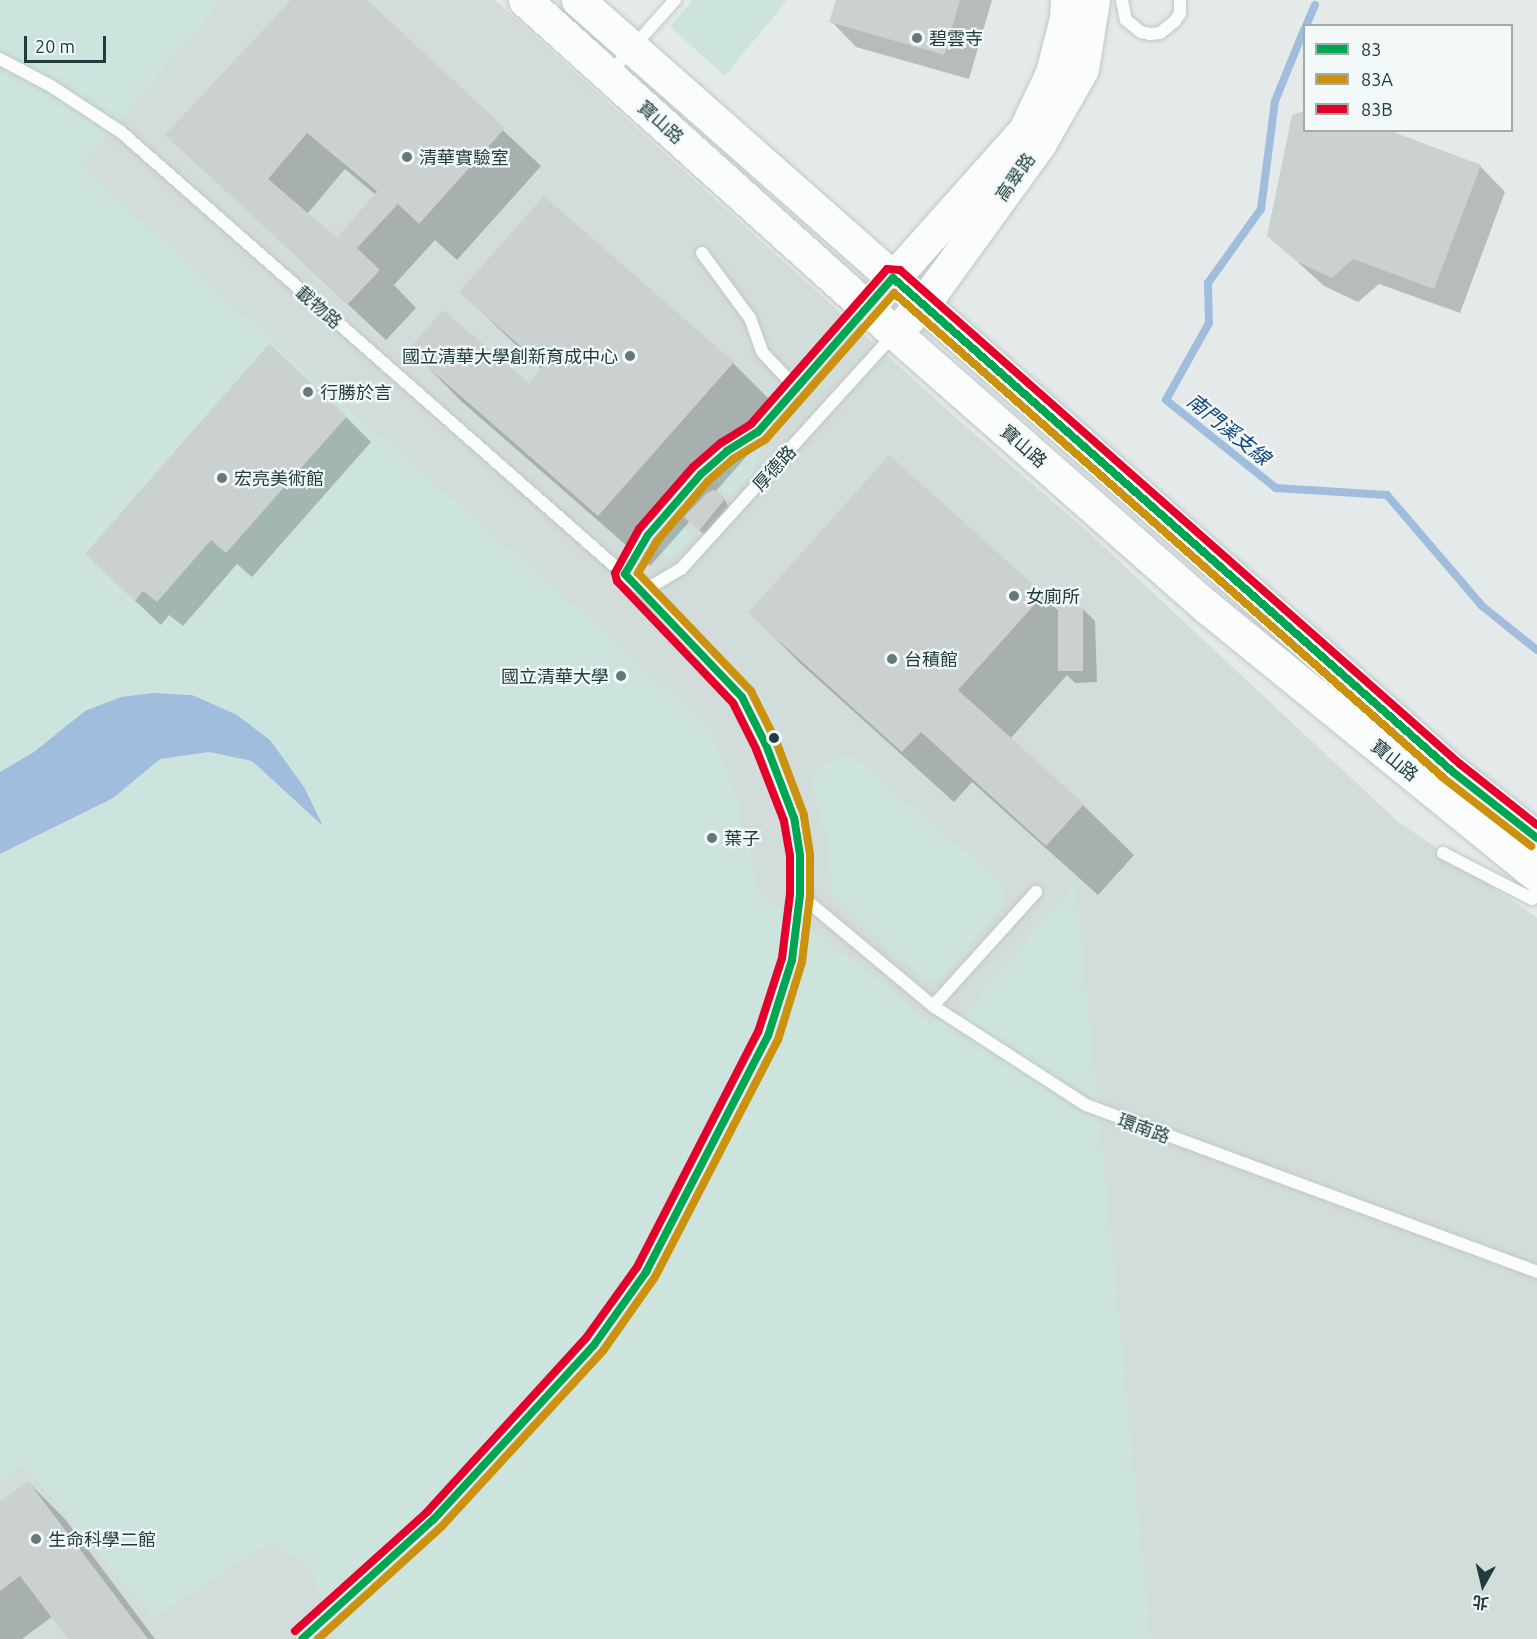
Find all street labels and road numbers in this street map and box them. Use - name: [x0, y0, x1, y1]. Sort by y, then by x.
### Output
- street label: 寶山路: [634, 96, 688, 148]
- street label: 高翠路: [991, 149, 1039, 205]
- street label: 載物路: [292, 281, 346, 333]
- street label: 寶山路: [997, 420, 1051, 472]
- street label: 厚德路: [748, 441, 800, 495]
- street label: 寶山路: [1367, 735, 1423, 785]
- street label: 環南路: [1115, 1109, 1173, 1147]

